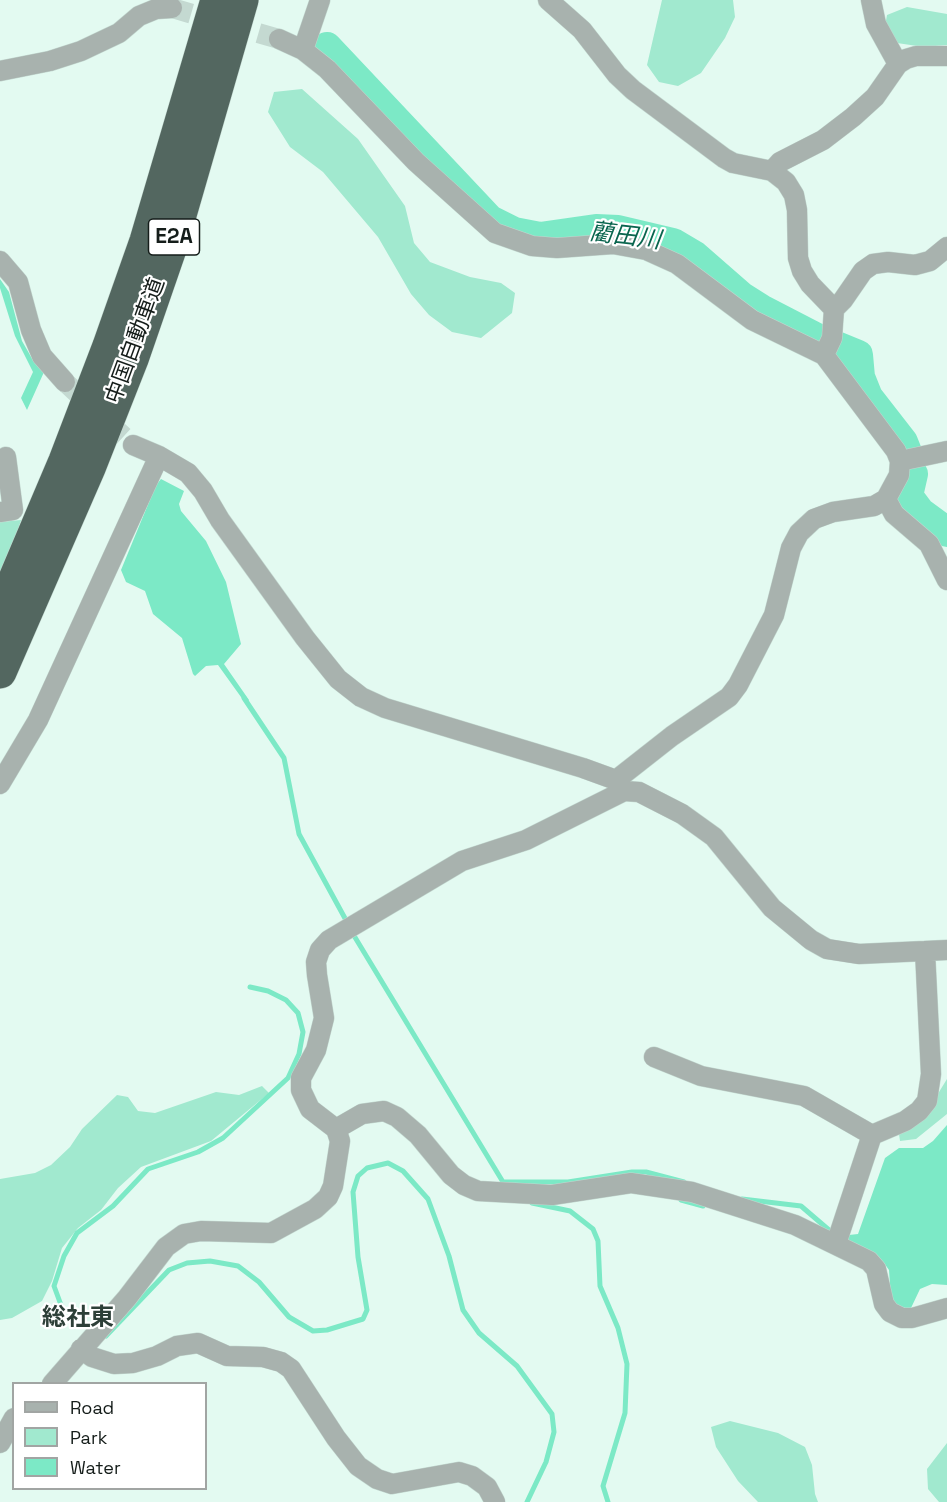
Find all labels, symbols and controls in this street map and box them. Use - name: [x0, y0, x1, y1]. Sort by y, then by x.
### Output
- water label: 藺田川: [588, 218, 662, 256]
- road number: E2A: [148, 219, 200, 255]
- street label: 中国自動車道: [101, 274, 171, 408]
- district label: 総社東: [42, 1304, 114, 1332]
- legend: [12, 1382, 207, 1490]
- text: Road: [70, 1396, 114, 1419]
- text: Park: [70, 1426, 107, 1449]
- text: Water: [70, 1456, 121, 1479]

